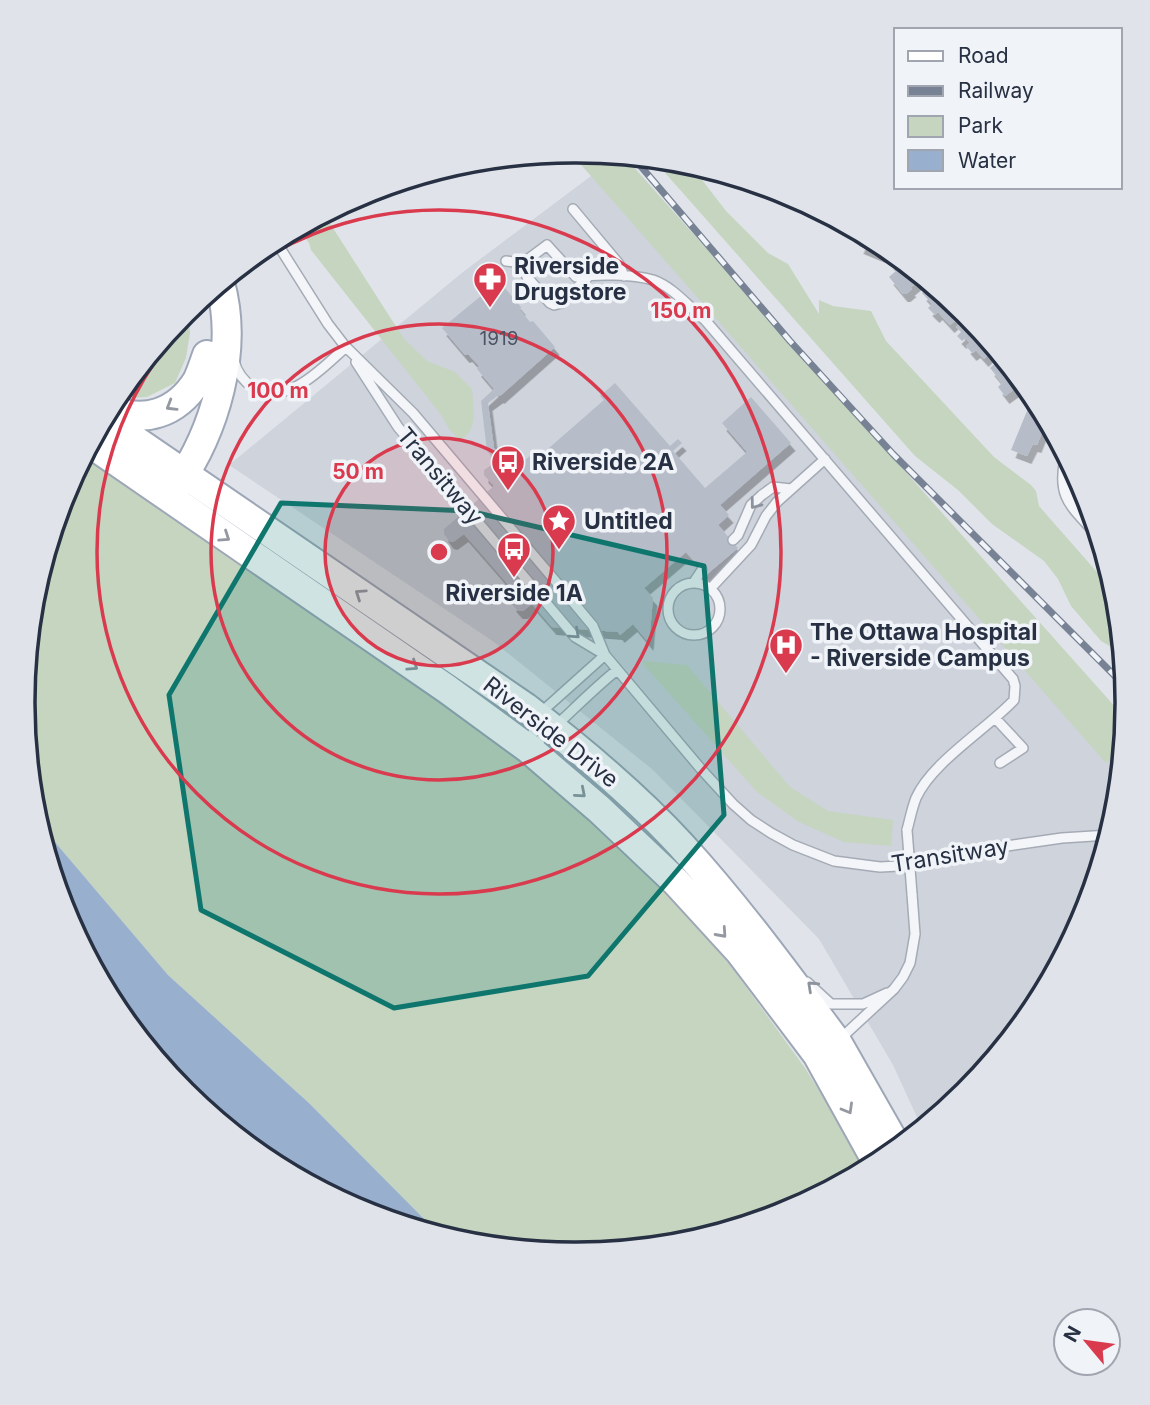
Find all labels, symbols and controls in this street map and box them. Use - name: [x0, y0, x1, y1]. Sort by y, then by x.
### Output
- legend: [894, 28, 1122, 189]
- text: Road: [958, 43, 1009, 68]
- text: Railway: [958, 78, 1034, 103]
- text: Park: [958, 113, 1003, 138]
- text: Water: [958, 148, 1016, 173]
- place label: Riverside Drugstore: [514, 252, 627, 306]
- pharmacy icon: Riverside Drugstore: [471, 260, 509, 309]
- text: 150 m: [651, 298, 711, 323]
- house number: 1919: [479, 327, 519, 350]
- text: 100 m: [247, 378, 309, 403]
- one-way arrow: [165, 398, 178, 411]
- street label: Transitway: [391, 422, 489, 530]
- bus stop icon: Riverside 2A: [489, 443, 527, 492]
- place label: Riverside 2A: [532, 448, 674, 476]
- text: 50 m: [332, 459, 384, 484]
- one-way arrow: [751, 496, 763, 508]
- place icon: Untitled: [540, 502, 578, 551]
- place label: Untitled: [584, 507, 673, 535]
- one-way arrow: [217, 529, 230, 541]
- bus stop icon: Riverside 1A: [495, 530, 533, 579]
- centre of rings: [427, 540, 451, 564]
- place label: Riverside 1A: [445, 579, 583, 607]
- one-way arrow: [355, 590, 368, 602]
- place label: The Ottawa Hospital - Riverside Campus: [810, 618, 1037, 672]
- one-way arrow: [567, 626, 580, 638]
- hospital icon: The Ottawa Hospital - Riverside Campus: [767, 626, 805, 675]
- one-way arrow: [405, 658, 418, 670]
- street label: Riverside Drive: [478, 671, 624, 793]
- one-way arrow: [572, 785, 585, 797]
- street label: Transitway: [889, 832, 1011, 878]
- one-way arrow: [714, 924, 727, 937]
- one-way arrow: [807, 982, 820, 995]
- one-way arrow: [840, 1101, 853, 1114]
- north arrow: [1052, 1307, 1122, 1377]
- text: N: [1059, 1322, 1086, 1346]

